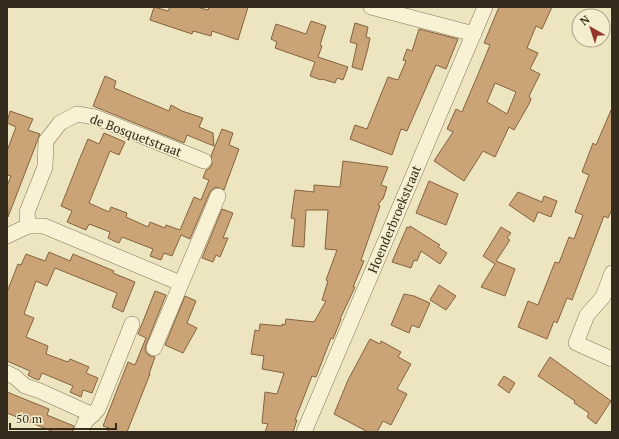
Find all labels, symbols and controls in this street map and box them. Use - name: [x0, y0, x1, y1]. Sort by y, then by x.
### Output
- north arrow: [571, 8, 611, 48]
- text: N: [577, 12, 593, 28]
- street label: de Bosquetstraat: [87, 109, 185, 161]
- street label: Hoenderbroekstraat: [363, 162, 425, 276]
- scale bar: [10, 405, 116, 431]
- text: 50 m: [16, 411, 43, 426]

